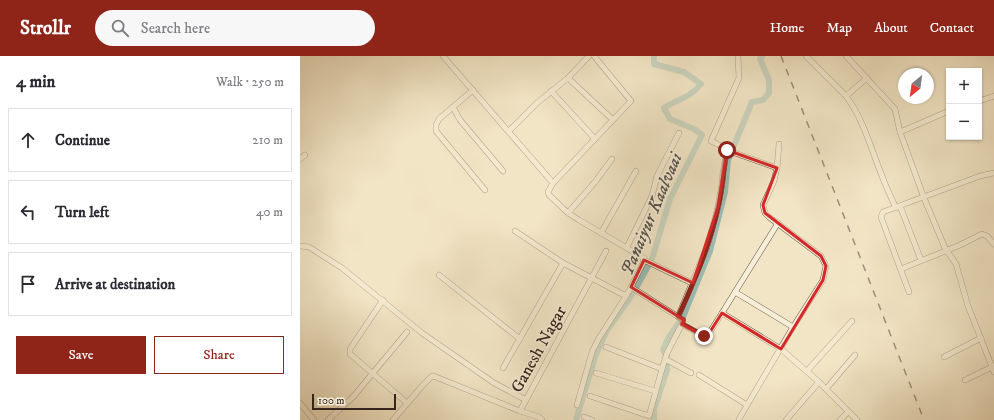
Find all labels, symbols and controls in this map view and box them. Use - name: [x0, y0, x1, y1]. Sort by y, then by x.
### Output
- search box: [95, 10, 375, 46]
- text: Strollr: [20, 17, 71, 40]
- icon: search: [109, 17, 131, 39]
- text: Search here: [141, 19, 210, 38]
- text: Home: [770, 19, 804, 37]
- text: Map: [826, 19, 852, 37]
- text: About: [874, 19, 908, 37]
- text: Contact: [930, 19, 974, 37]
- north arrow: [898, 68, 934, 104]
- map controls: [946, 68, 982, 140]
- button: +: [946, 68, 982, 104]
- text: 4 min: [16, 71, 55, 93]
- text: Walk · 250 m: [216, 74, 284, 90]
- button: −: [946, 104, 982, 140]
- icon: ahead: [17, 129, 39, 151]
- text: Continue: [55, 131, 110, 150]
- text: 210 m: [252, 132, 283, 148]
- route start: [718, 141, 736, 159]
- water label: Panaiyur Kaalvaai: [616, 149, 688, 279]
- icon: left: [17, 201, 39, 223]
- text: Turn left: [55, 203, 109, 222]
- text: 40 m: [256, 204, 283, 220]
- icon: arrive: [17, 273, 39, 295]
- text: Arrive at destination: [55, 275, 175, 294]
- street label: Ganesh Nagar: [506, 302, 572, 397]
- route end: [695, 327, 713, 345]
- button: Save: [16, 336, 146, 374]
- button: Share: [154, 336, 284, 374]
- scale bar: [312, 392, 396, 411]
- text: 100 m: [318, 394, 344, 408]

